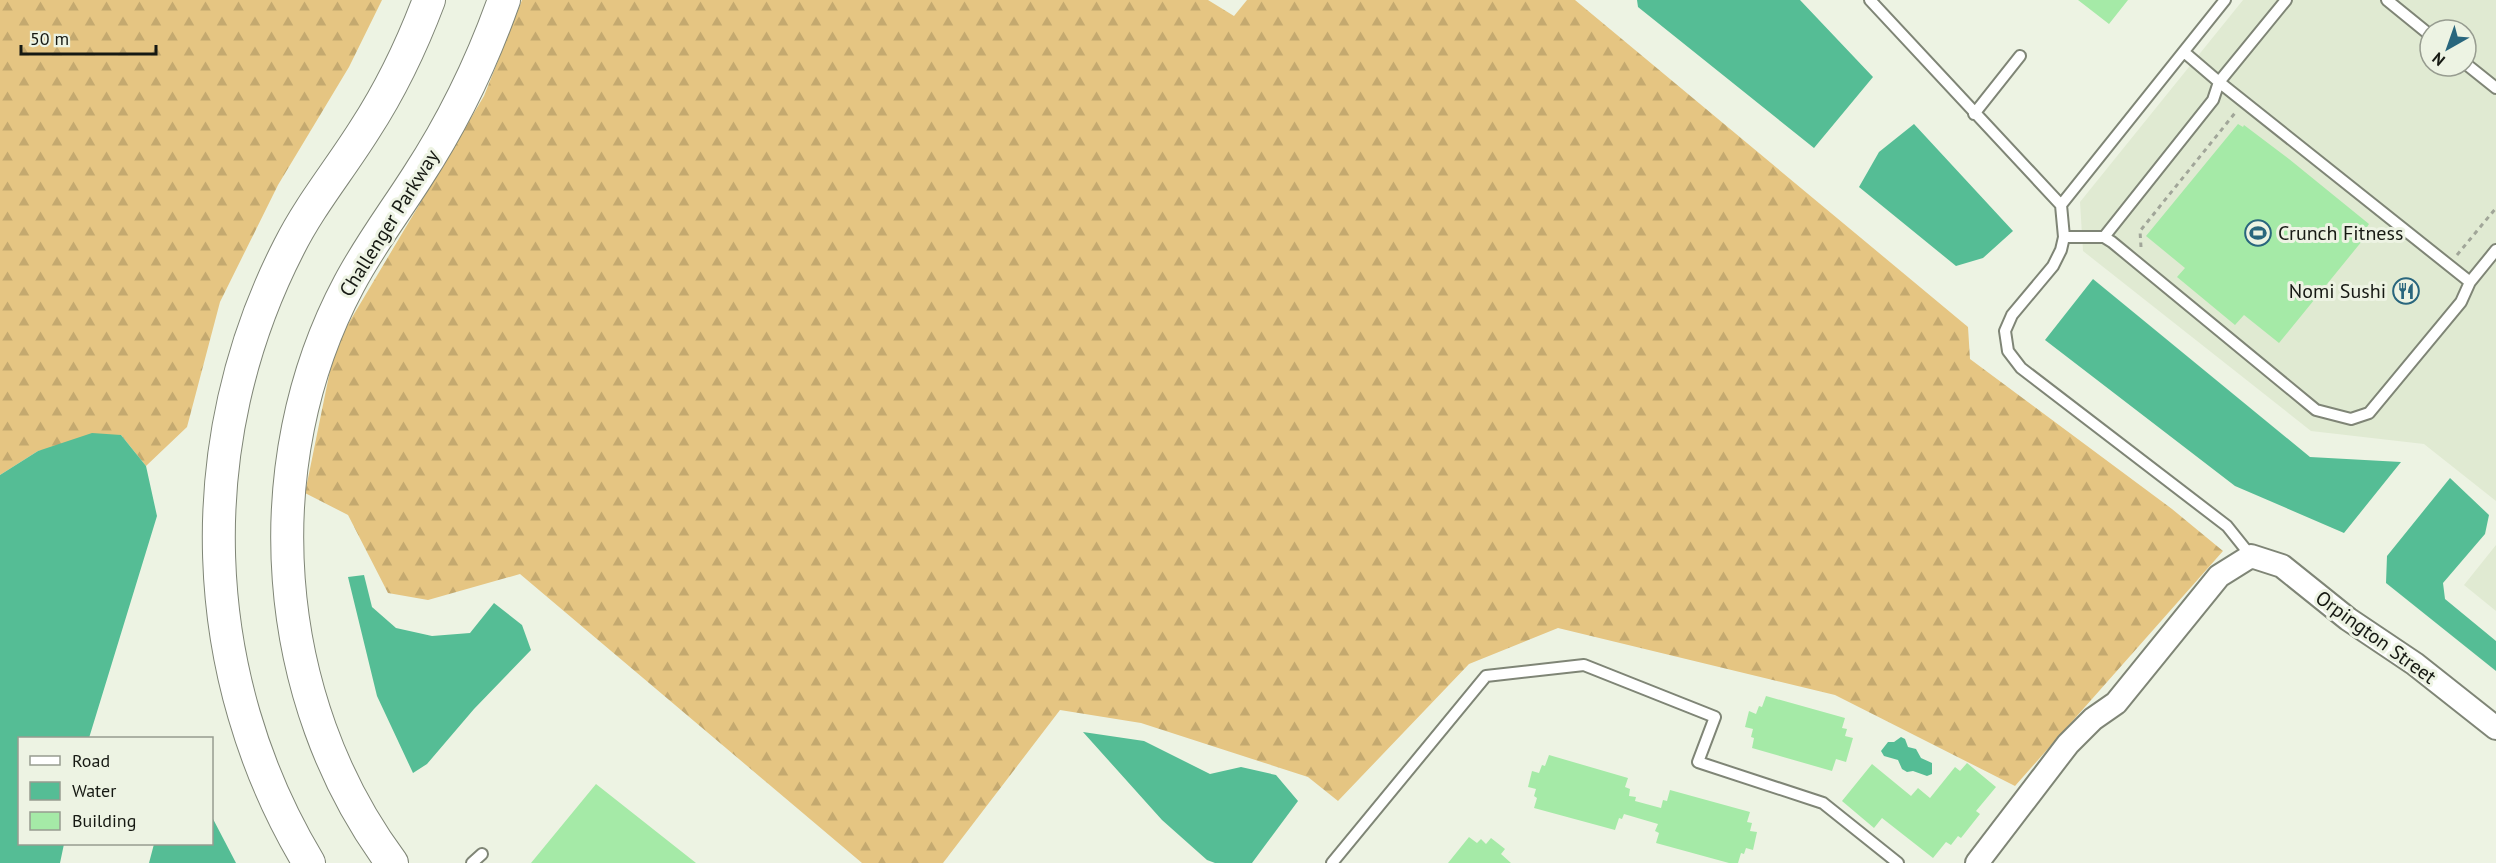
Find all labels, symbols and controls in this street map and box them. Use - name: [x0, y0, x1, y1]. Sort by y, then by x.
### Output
- scale bar: [21, 18, 156, 56]
- north arrow: [2418, 18, 2478, 78]
- text: 50 m: [30, 27, 69, 50]
- text: N: [2428, 48, 2449, 71]
- street label: Challenger Parkway: [333, 144, 445, 301]
- sports icon: Crunch Fitness: [2243, 218, 2273, 248]
- place label: Crunch Fitness: [2278, 220, 2403, 246]
- restaurant icon: Nomi Sushi: [2391, 276, 2421, 306]
- place label: Nomi Sushi: [2289, 278, 2386, 304]
- street label: Orpington Street: [2311, 584, 2442, 690]
- legend: [18, 737, 213, 845]
- text: Road: [72, 749, 110, 772]
- text: Water: [72, 779, 116, 802]
- text: Building: [72, 809, 136, 832]

